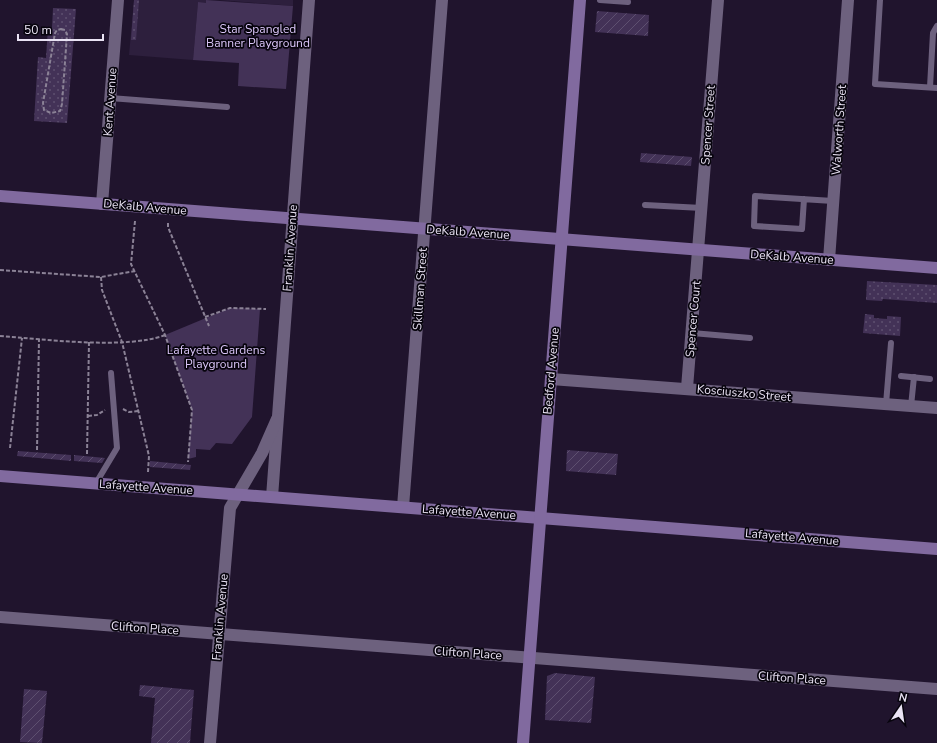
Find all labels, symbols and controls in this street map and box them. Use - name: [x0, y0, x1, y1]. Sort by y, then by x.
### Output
- scale bar: [18, 16, 103, 42]
- park label: Star Spangled Banner Playground: [206, 21, 310, 51]
- text: 50 m: [24, 22, 52, 38]
- street label: Kent Avenue: [100, 67, 120, 137]
- street label: Spencer Street: [697, 84, 719, 165]
- street label: Walworth Street: [828, 84, 850, 176]
- street label: DeKalb Avenue: [103, 195, 187, 219]
- street label: Franklin Avenue: [279, 204, 301, 292]
- street label: DeKalb Avenue: [426, 221, 510, 243]
- street label: Skillman Street: [409, 246, 431, 331]
- street label: DeKalb Avenue: [750, 246, 834, 268]
- street label: Spencer Court: [682, 279, 704, 358]
- street label: Bedford Avenue: [539, 327, 563, 415]
- park label: Lafayette Gardens Playground: [167, 342, 265, 372]
- street label: Kosciuszko Street: [696, 381, 793, 405]
- street label: Lafayette Avenue: [99, 476, 193, 498]
- street label: Lafayette Avenue: [422, 501, 516, 523]
- street label: Lafayette Avenue: [744, 525, 840, 549]
- street label: Franklin Avenue: [208, 573, 232, 661]
- street label: Clifton Place: [110, 618, 180, 638]
- street label: Clifton Place: [433, 643, 503, 663]
- street label: Clifton Place: [757, 668, 827, 688]
- north arrow: [881, 687, 921, 727]
- text: N: [897, 690, 909, 706]

